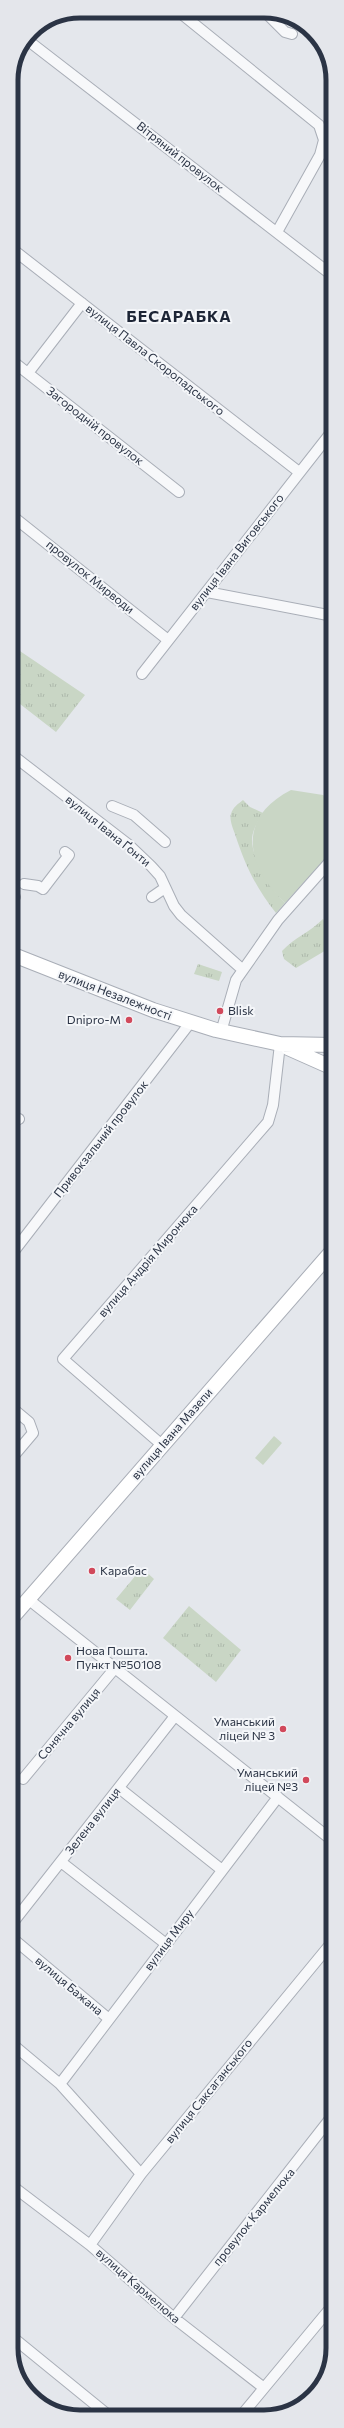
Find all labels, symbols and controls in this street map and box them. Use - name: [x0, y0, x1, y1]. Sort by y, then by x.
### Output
- street label: Вітряний провулок: [134, 118, 227, 195]
- street label: вулиця Павла Скоропадського: [83, 301, 228, 418]
- district label: БЕСАРАБКА: [126, 306, 232, 325]
- street label: Загородній провулок: [44, 383, 147, 468]
- street label: вулиця Івана Виговського: [186, 490, 286, 612]
- street label: провулок Мирводи: [44, 537, 137, 616]
- street label: вулиця Івана Ґонти: [63, 792, 154, 869]
- street label: вулиця Незалежності: [57, 966, 174, 1022]
- place label: Blisk: [228, 1003, 254, 1017]
- marker: Blisk: [215, 1006, 225, 1016]
- place label: Dnipro-M: [67, 1012, 121, 1026]
- marker: Dnipro-M: [124, 1015, 134, 1025]
- street label: Привокзальний провулок: [50, 1077, 151, 1200]
- street label: вулиця Андрія Миронюка: [95, 1201, 200, 1319]
- street label: вулиця Івана Мазепи: [128, 1385, 215, 1482]
- place label: Карабас: [100, 1563, 147, 1577]
- marker: Карабас: [87, 1566, 97, 1576]
- place label: Нова Пошта. Пункт №50108: [76, 1643, 161, 1671]
- marker: Нова Пошта. Пункт №50108: [63, 1653, 73, 1663]
- street label: Сонячна вулиця: [34, 1685, 102, 1762]
- place label: Уманський ліцей № 3: [214, 1714, 275, 1742]
- marker: Уманський ліцей № 3: [278, 1724, 288, 1734]
- place label: Уманський ліцей №3: [237, 1765, 298, 1793]
- marker: Уманський ліцей №3: [301, 1775, 311, 1785]
- street label: Зелена вулиця: [62, 1784, 123, 1857]
- street label: вулиця Миру: [141, 1906, 196, 1973]
- street label: вулиця Бажана: [33, 1953, 106, 2018]
- street label: вулиця Саксаганського: [162, 2035, 255, 2145]
- street label: провулок Кармелюка: [210, 2165, 297, 2268]
- street label: вулиця Кармелюка: [94, 2245, 184, 2326]

